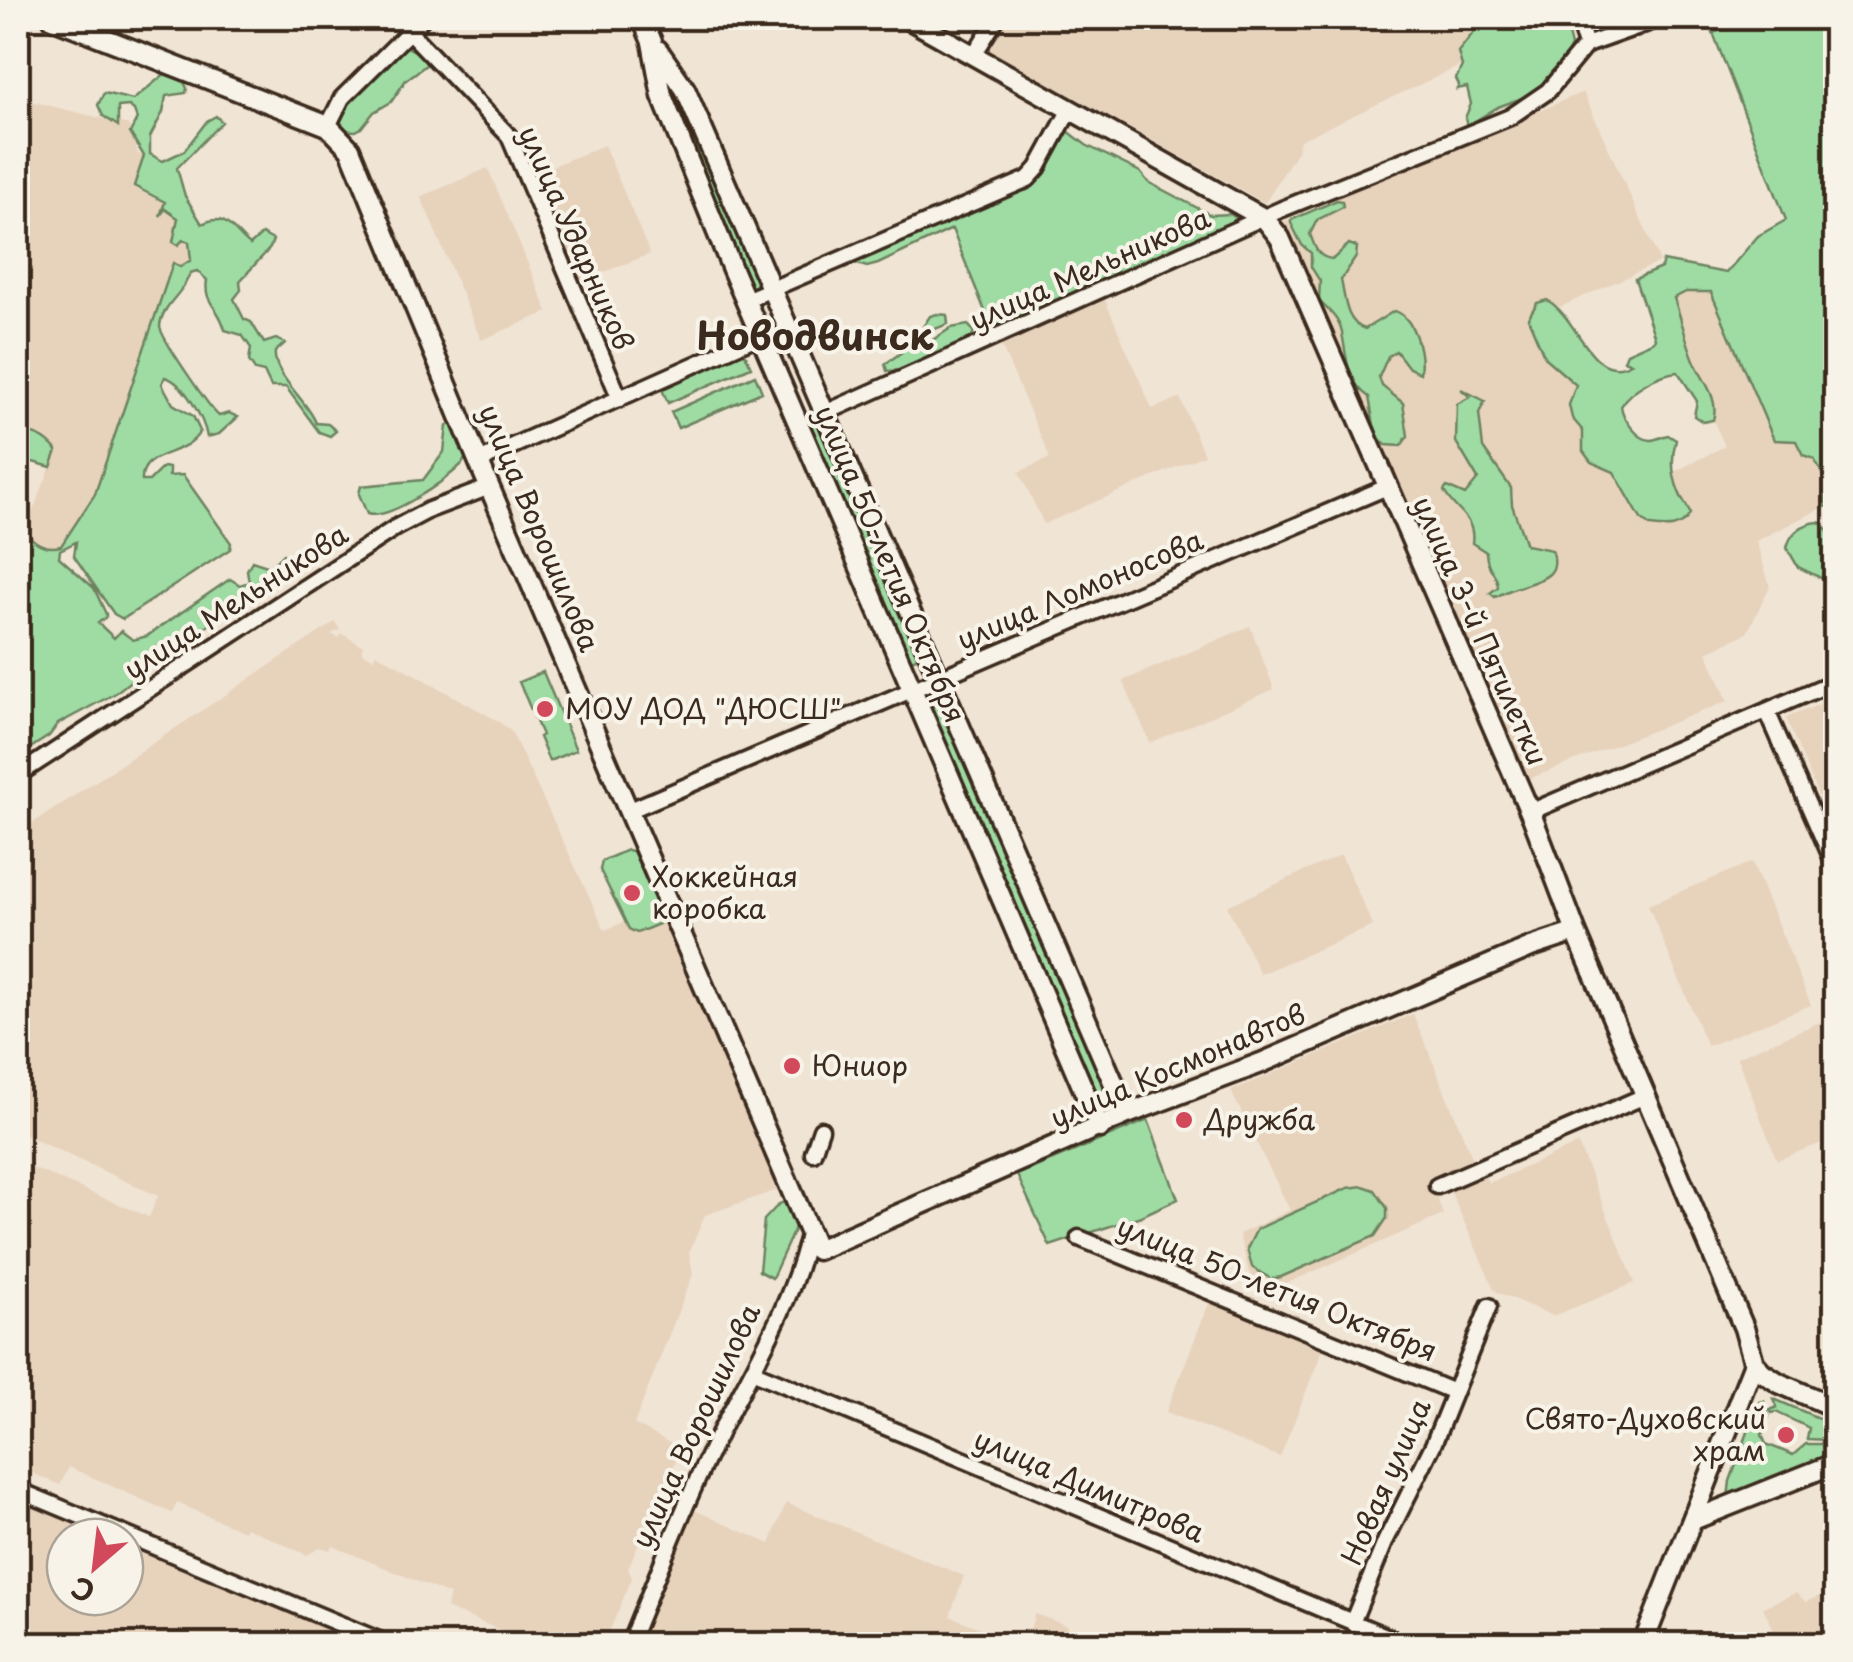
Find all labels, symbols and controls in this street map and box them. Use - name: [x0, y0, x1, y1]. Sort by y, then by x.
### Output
- street label: улица Ударников: [509, 118, 646, 357]
- street label: улица Мельникова: [962, 195, 1217, 340]
- district label: Новодвинск: [697, 306, 934, 363]
- street label: улица Ворошилова: [469, 397, 612, 658]
- street label: улица 50-летия Октября: [805, 398, 978, 729]
- street label: улица 3-й Пятилетки: [1403, 489, 1560, 772]
- street label: улица Мельникова: [115, 512, 356, 690]
- street label: улица Ломоносова: [950, 517, 1210, 660]
- place label: МОУ ДОД "ДЮСШ": [565, 686, 842, 729]
- marker: МОУ ДОД "ДЮСШ": [534, 698, 556, 720]
- place label: Хоккейная коробка: [652, 854, 798, 929]
- marker: Хоккейная коробка: [621, 882, 643, 904]
- street label: улица Космонавтов: [1043, 991, 1312, 1138]
- place label: Юниор: [812, 1043, 908, 1086]
- marker: Юниор: [781, 1055, 803, 1077]
- place label: Дружба: [1203, 1097, 1315, 1140]
- marker: Дружба: [1173, 1109, 1195, 1131]
- street label: улица 50-летия Октября: [1111, 1204, 1444, 1372]
- street label: улица Ворошилова: [619, 1296, 770, 1555]
- street label: Новая улица: [1329, 1391, 1441, 1572]
- place label: Свято-Духовский храм: [1525, 1396, 1766, 1471]
- street label: улица Димитрова: [967, 1417, 1212, 1553]
- marker: Свято-Духовский храм: [1775, 1424, 1797, 1446]
- north arrow: [45, 1517, 145, 1617]
- text: С: [63, 1566, 102, 1614]

